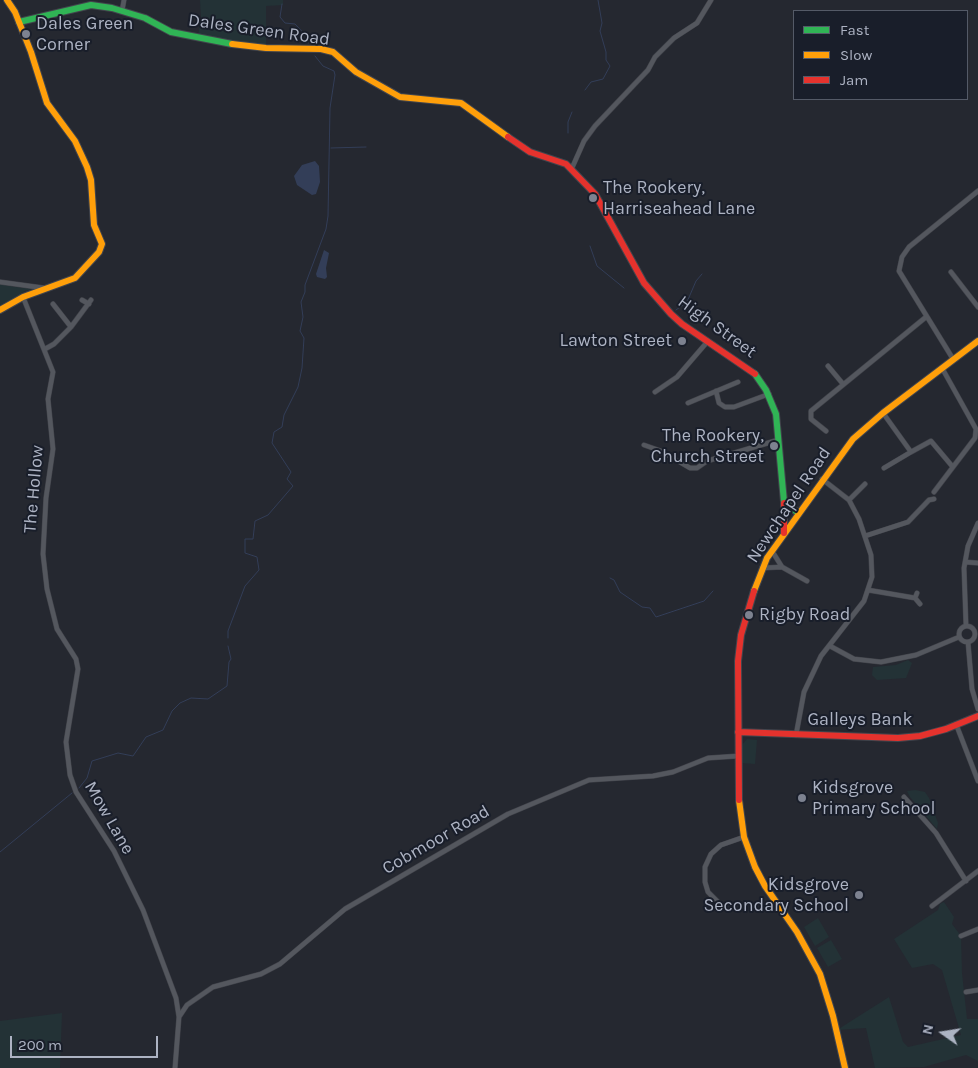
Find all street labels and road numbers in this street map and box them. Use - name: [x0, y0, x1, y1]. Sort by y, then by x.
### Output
- street label: Dales Green Road: [187, 9, 331, 51]
- street label: High Street: [673, 291, 761, 363]
- street label: Newchapel Road: [742, 443, 836, 567]
- street label: The Hollow: [19, 444, 49, 534]
- street label: Galleys Bank: [807, 709, 913, 731]
- street label: Mow Lane: [79, 778, 139, 858]
- street label: Cobmoor Road: [379, 801, 493, 879]

